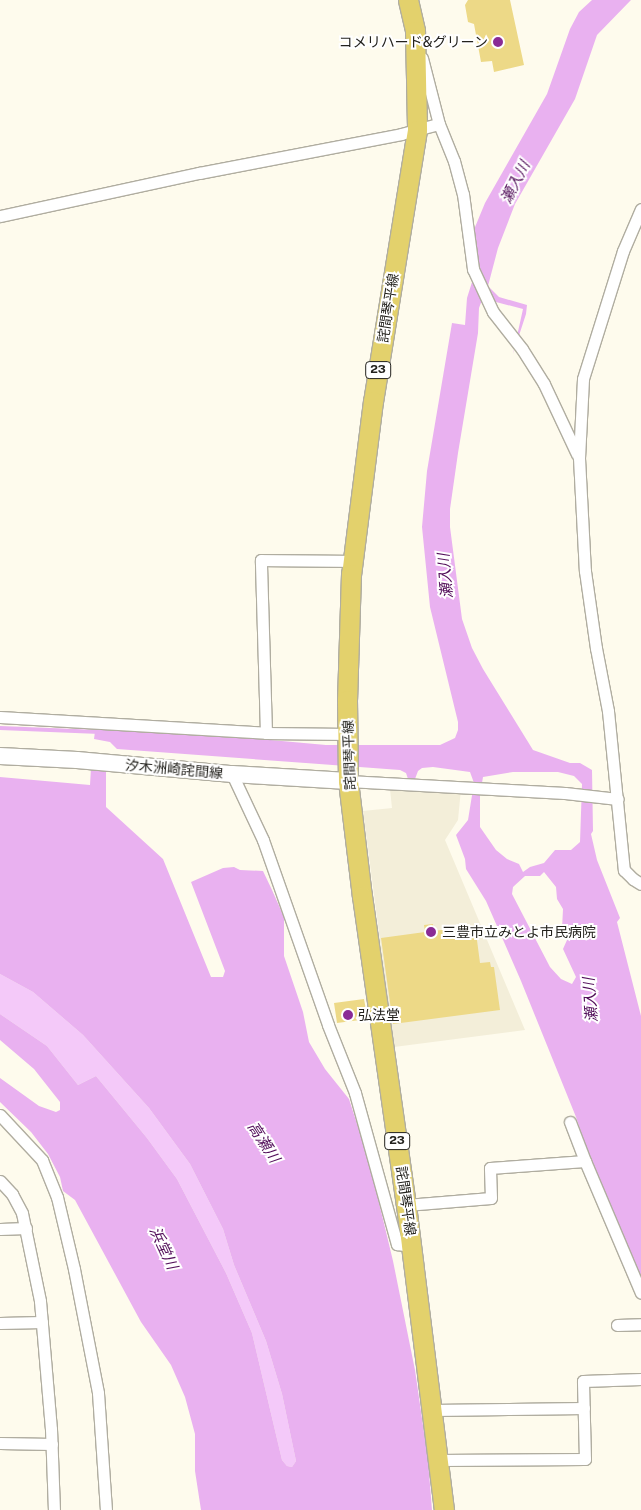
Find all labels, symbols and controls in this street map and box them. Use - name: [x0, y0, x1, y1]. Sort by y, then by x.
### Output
- place label: コメリハード&グリーン: [338, 34, 488, 50]
- marker: コメリハード&グリーン: [492, 36, 504, 48]
- water label: 瀬入川: [497, 158, 533, 206]
- street label: 詫間琴平線: [374, 272, 402, 344]
- road number: 23: [364, 360, 392, 380]
- water label: 瀬入川: [434, 553, 456, 599]
- street label: 詫間琴平線: [339, 720, 359, 790]
- street label: 汐木洲崎詫間線: [124, 756, 224, 782]
- place label: 三豊市立みとよ市民病院: [442, 924, 596, 940]
- marker: 三豊市立みとよ市民病院: [424, 925, 438, 939]
- water label: 瀬入川: [579, 977, 601, 1023]
- place label: 弘法堂: [358, 1007, 400, 1023]
- marker: 弘法堂: [342, 1009, 354, 1021]
- water label: 高瀬川: [244, 1118, 284, 1166]
- road number: 23: [383, 1132, 411, 1150]
- street label: 詫間琴平線: [393, 1165, 419, 1237]
- water label: 浜堂川: [146, 1224, 182, 1272]

